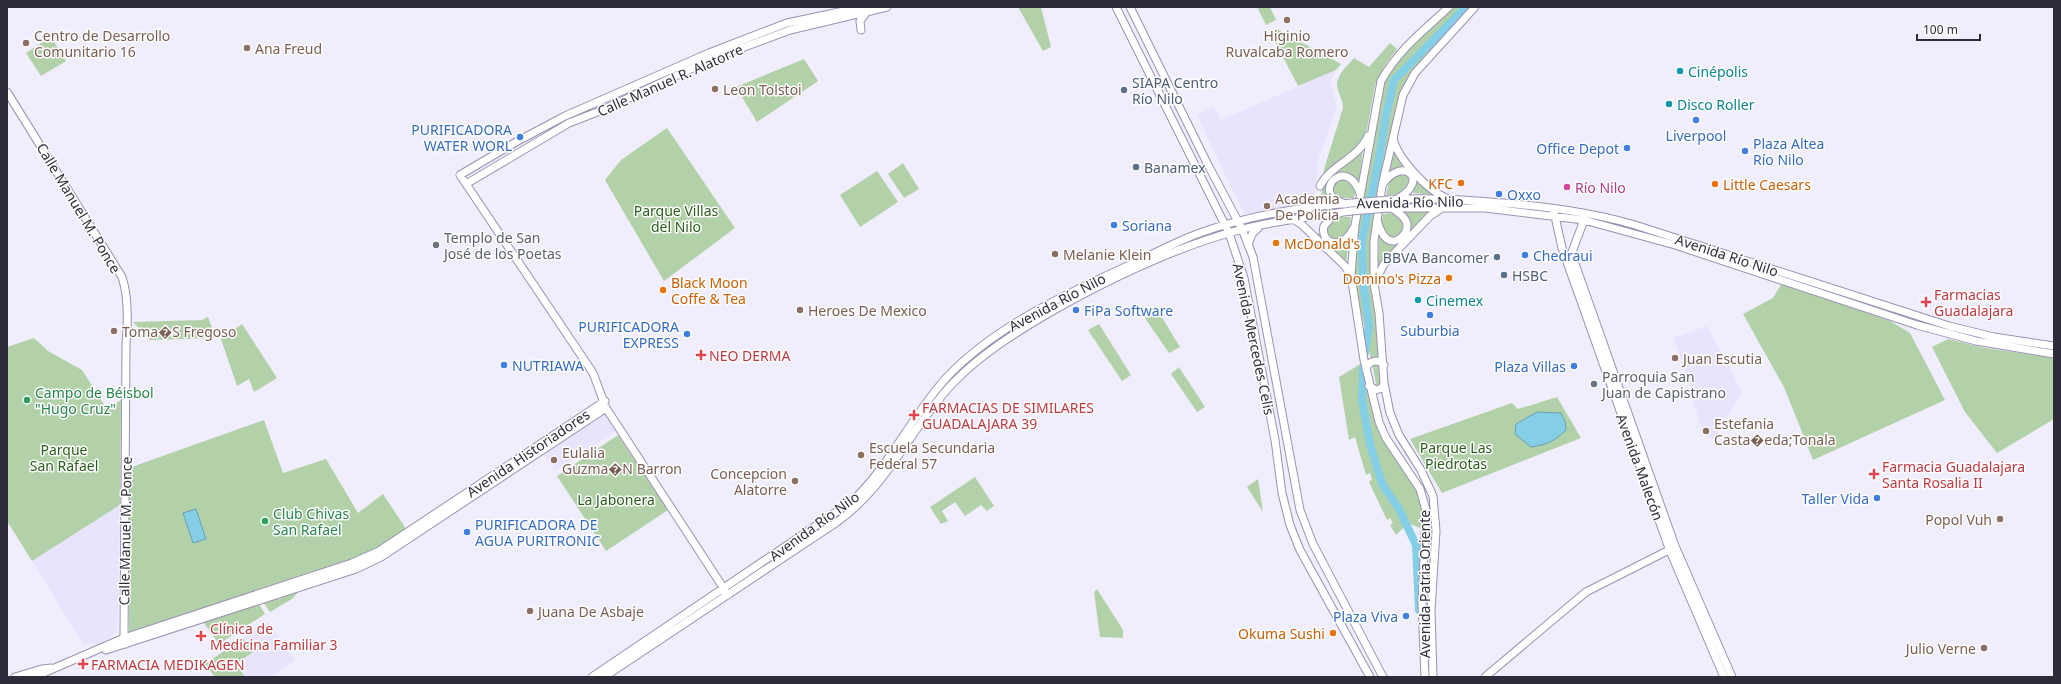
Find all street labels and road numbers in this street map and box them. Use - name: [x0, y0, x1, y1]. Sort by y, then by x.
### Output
- street label: Calle Manuel R. Alatorre: [594, 39, 746, 121]
- street label: Calle Manuel M. Ponce: [33, 139, 126, 277]
- street label: Avenida Río Nilo: [1356, 192, 1464, 212]
- street label: Avenida Río Nilo: [1673, 229, 1781, 281]
- street label: Avenida Mercedes Celis: [1229, 261, 1279, 417]
- street label: Avenida Río Nilo: [1005, 268, 1109, 336]
- street label: Avenida Historiadores: [463, 404, 594, 501]
- street label: Avenida Malecón: [1612, 411, 1668, 523]
- street label: Calle Manuel M. Ponce: [114, 456, 136, 606]
- street label: Avenida Río Nilo: [765, 487, 863, 565]
- street label: Avenida Patria Oriente: [1415, 510, 1434, 658]

